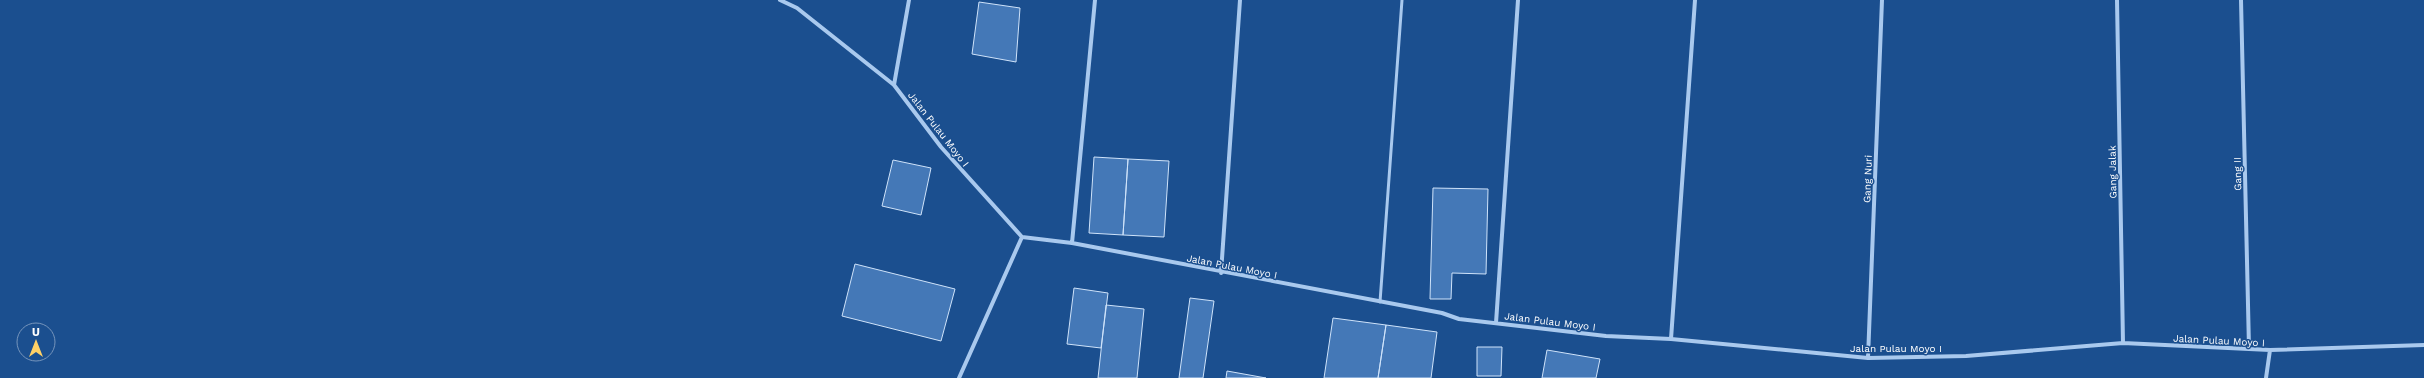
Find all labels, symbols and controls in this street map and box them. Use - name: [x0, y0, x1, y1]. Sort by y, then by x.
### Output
- street label: Jalan Pulau Moyo I: [906, 90, 971, 169]
- street label: Gang Jalak: [2107, 145, 2118, 199]
- street label: Gang Nuri: [1861, 155, 1874, 203]
- street label: Gang II: [2232, 157, 2243, 191]
- street label: Jalan Pulau Moyo I: [1186, 252, 1278, 281]
- street label: Jalan Pulau Moyo I: [1504, 310, 1596, 333]
- north arrow: [16, 322, 56, 362]
- text: U: [32, 326, 40, 339]
- street label: Jalan Pulau Moyo I: [2173, 333, 2265, 348]
- street label: Jalan Pulau Moyo I: [1850, 343, 1942, 354]

